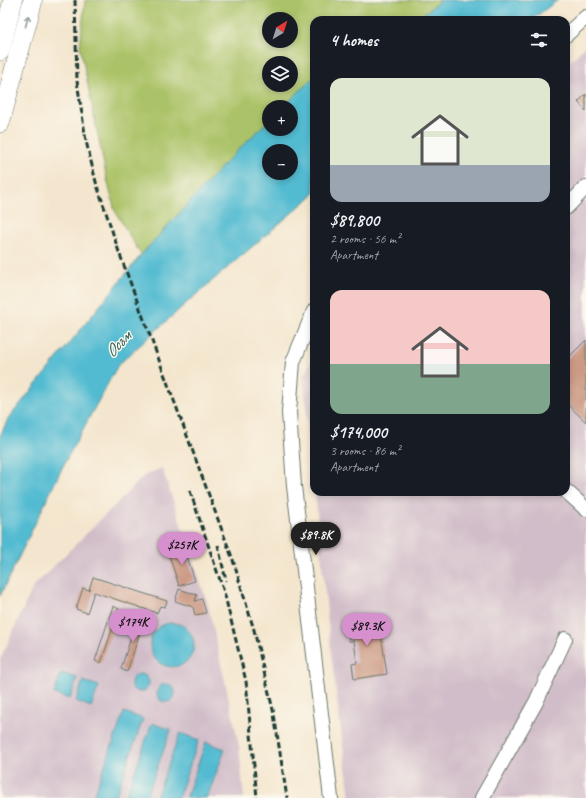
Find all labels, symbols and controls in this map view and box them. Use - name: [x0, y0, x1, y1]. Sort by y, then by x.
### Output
- north arrow: [262, 12, 298, 48]
- map controls: [262, 12, 298, 180]
- one-way arrow: [24, 15, 31, 28]
- icon: filters: [528, 29, 550, 51]
- text: 4 homes: [330, 30, 378, 51]
- button: layers: [262, 56, 298, 92]
- button: +: [262, 100, 298, 136]
- icon: home: [404, 104, 476, 176]
- button: −: [262, 144, 298, 180]
- text: $89,800: [330, 210, 379, 231]
- text: 2 rooms · 56 m²: [330, 231, 400, 247]
- text: Apartment: [330, 247, 378, 263]
- icon: home: [404, 316, 476, 388]
- water label: Осъм: [100, 325, 137, 362]
- text: $174,000: [330, 422, 387, 443]
- text: 3 rooms · 86 m²: [330, 443, 400, 459]
- text: Apartment: [330, 459, 378, 475]
- pin: $89.8K: [283, 522, 349, 556]
- text: $89.8K: [300, 527, 332, 543]
- pin: $257K: [154, 532, 210, 566]
- text: $257K: [167, 537, 197, 553]
- pin: $174K: [105, 609, 161, 643]
- pin: $89.3K: [334, 613, 400, 647]
- text: $174K: [118, 614, 148, 630]
- text: $89.3K: [351, 618, 383, 634]

